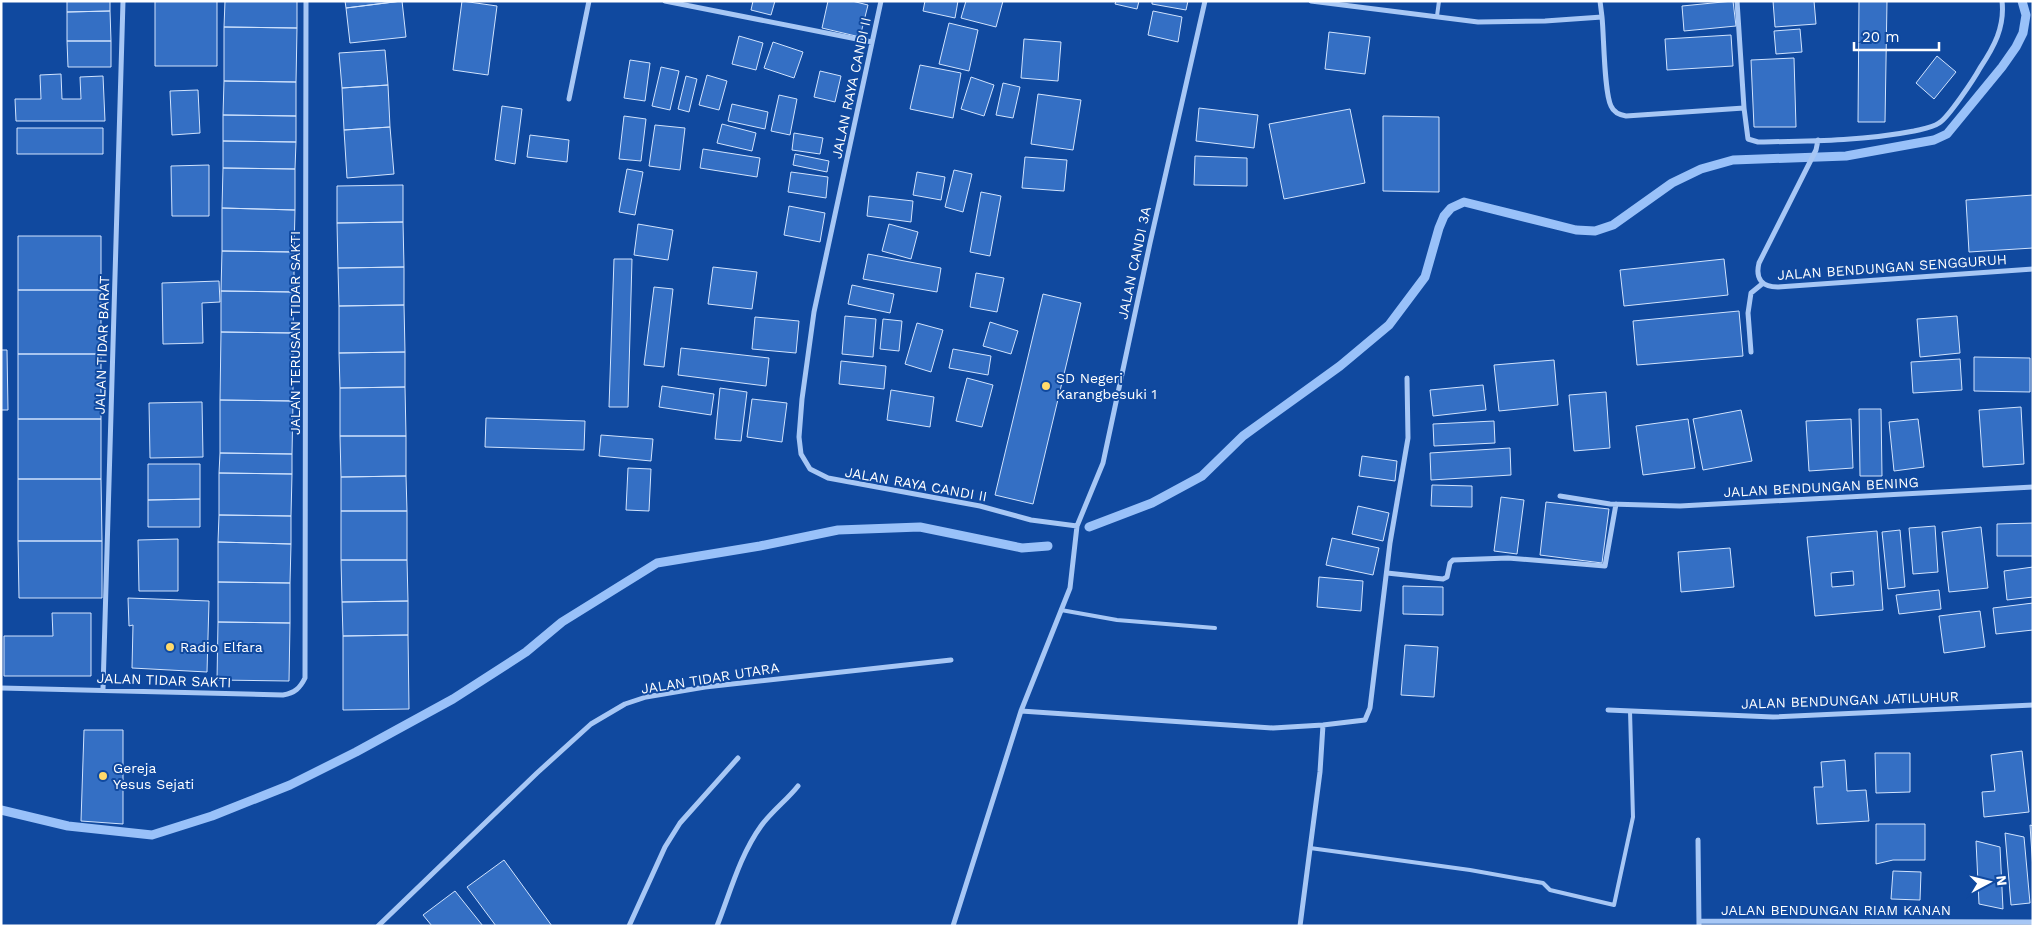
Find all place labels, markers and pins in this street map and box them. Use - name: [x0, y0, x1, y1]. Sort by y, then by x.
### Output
- place label: SD Negeri Karangbesuki 1: [1056, 370, 1157, 402]
- marker: SD Negeri Karangbesuki 1: [1040, 380, 1052, 392]
- place label: Radio Elfara: [180, 639, 263, 655]
- marker: Radio Elfara: [164, 641, 176, 653]
- place label: Gereja Yesus Sejati: [113, 760, 194, 792]
- marker: Gereja Yesus Sejati: [97, 770, 109, 782]

